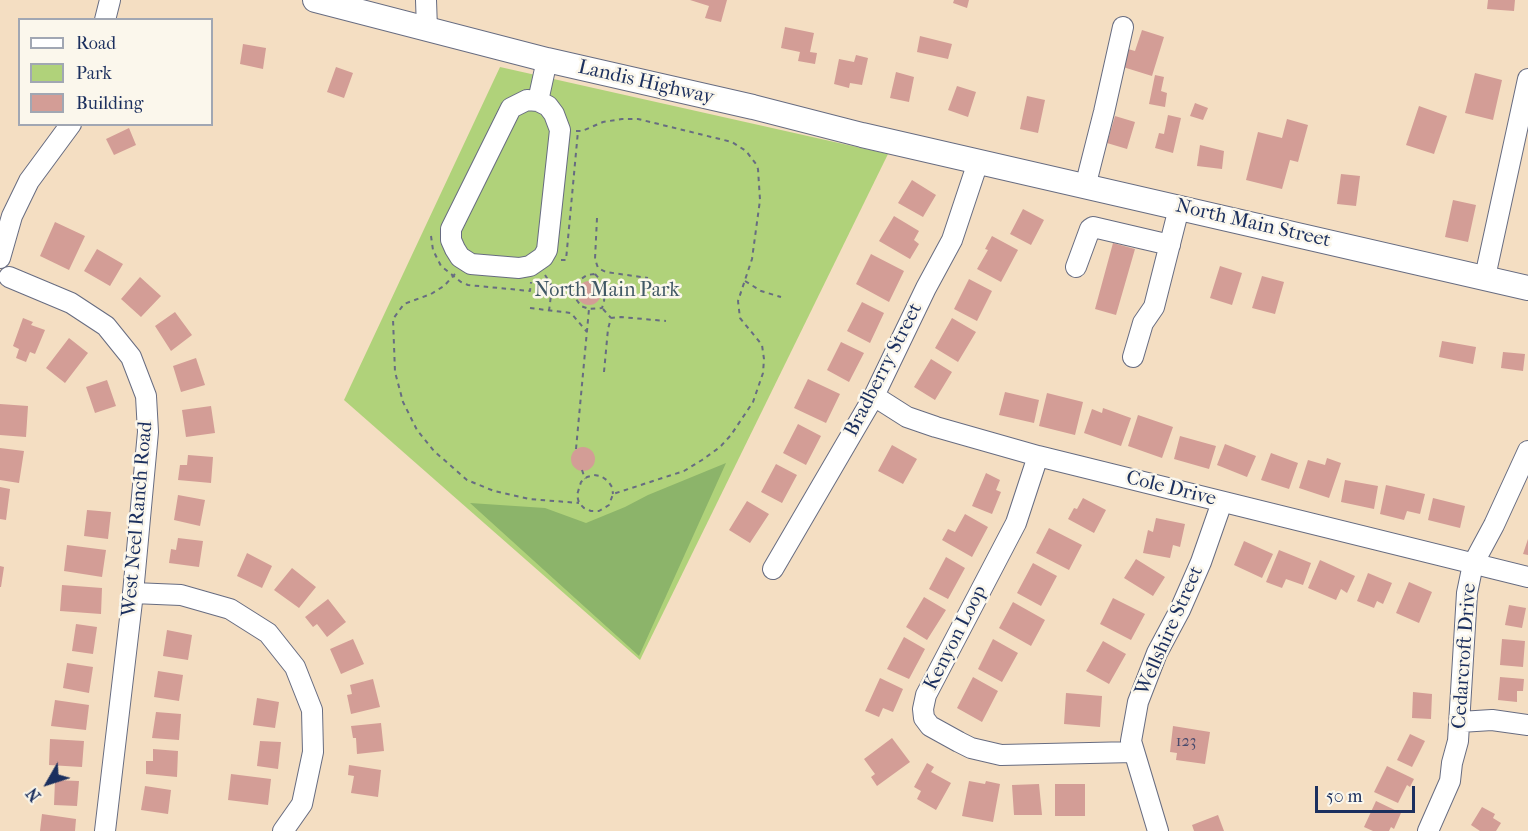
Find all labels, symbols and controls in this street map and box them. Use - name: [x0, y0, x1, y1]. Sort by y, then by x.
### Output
- legend: [18, 18, 213, 126]
- text: Road: [76, 33, 116, 54]
- street label: Landis Highway: [576, 56, 716, 110]
- text: Park: [76, 63, 112, 84]
- text: Building: [76, 93, 143, 114]
- street label: North Main Street: [1173, 195, 1333, 253]
- park label: North Main Park: [534, 279, 680, 303]
- street label: Bradberry Street: [840, 299, 928, 441]
- street label: West Neel Ranch Road: [118, 420, 158, 618]
- street label: Cole Drive: [1124, 466, 1218, 512]
- street label: Wellshire Street: [1131, 563, 1209, 699]
- street label: Kenyon Loop: [919, 582, 993, 694]
- street label: Cedarcroft Drive: [1448, 582, 1482, 730]
- house number: 123: [1176, 732, 1196, 752]
- north arrow: [18, 753, 78, 813]
- scale bar: [1318, 774, 1418, 812]
- text: N: [22, 784, 45, 805]
- text: 50 m: [1326, 786, 1362, 807]

